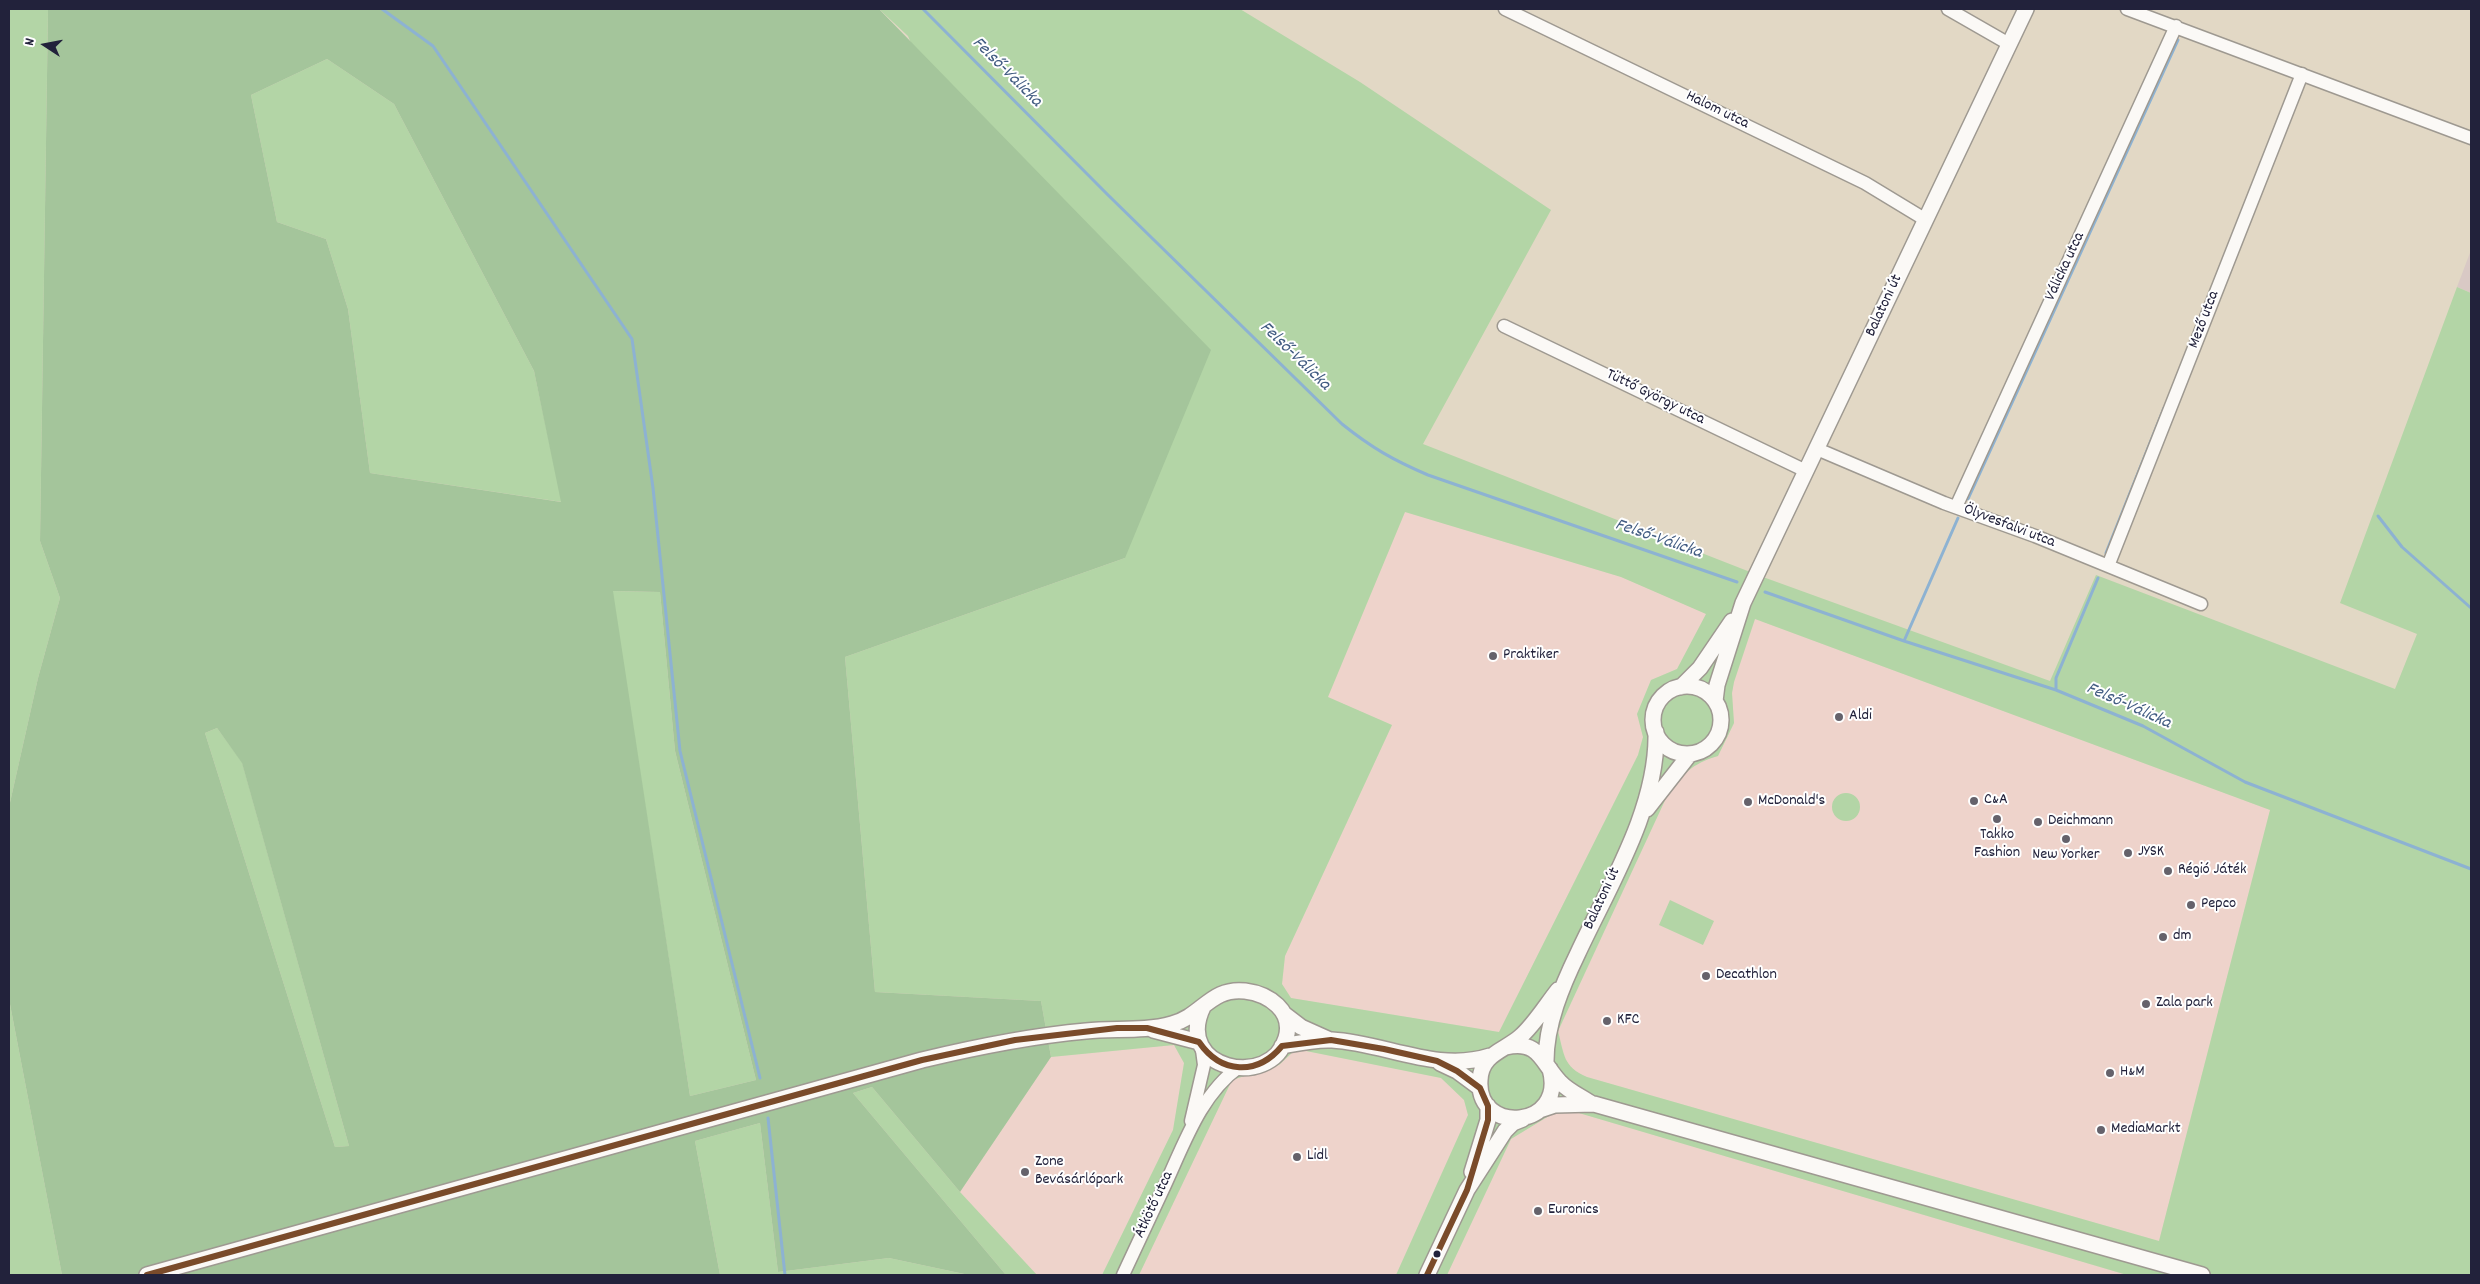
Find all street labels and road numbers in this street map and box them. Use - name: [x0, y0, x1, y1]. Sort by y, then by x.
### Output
- street label: Halom utca: [1682, 87, 1752, 135]
- street label: Válicka utca: [2042, 230, 2090, 304]
- street label: Balatoni út: [1862, 272, 1908, 340]
- street label: Mező utca: [2185, 289, 2225, 351]
- street label: Tüttő György utca: [1603, 366, 1707, 430]
- street label: Ölyvesfalvi utca: [1961, 501, 2057, 553]
- street label: Balatoni út: [1580, 865, 1626, 933]
- street label: Átkötő utca: [1131, 1169, 1179, 1241]

